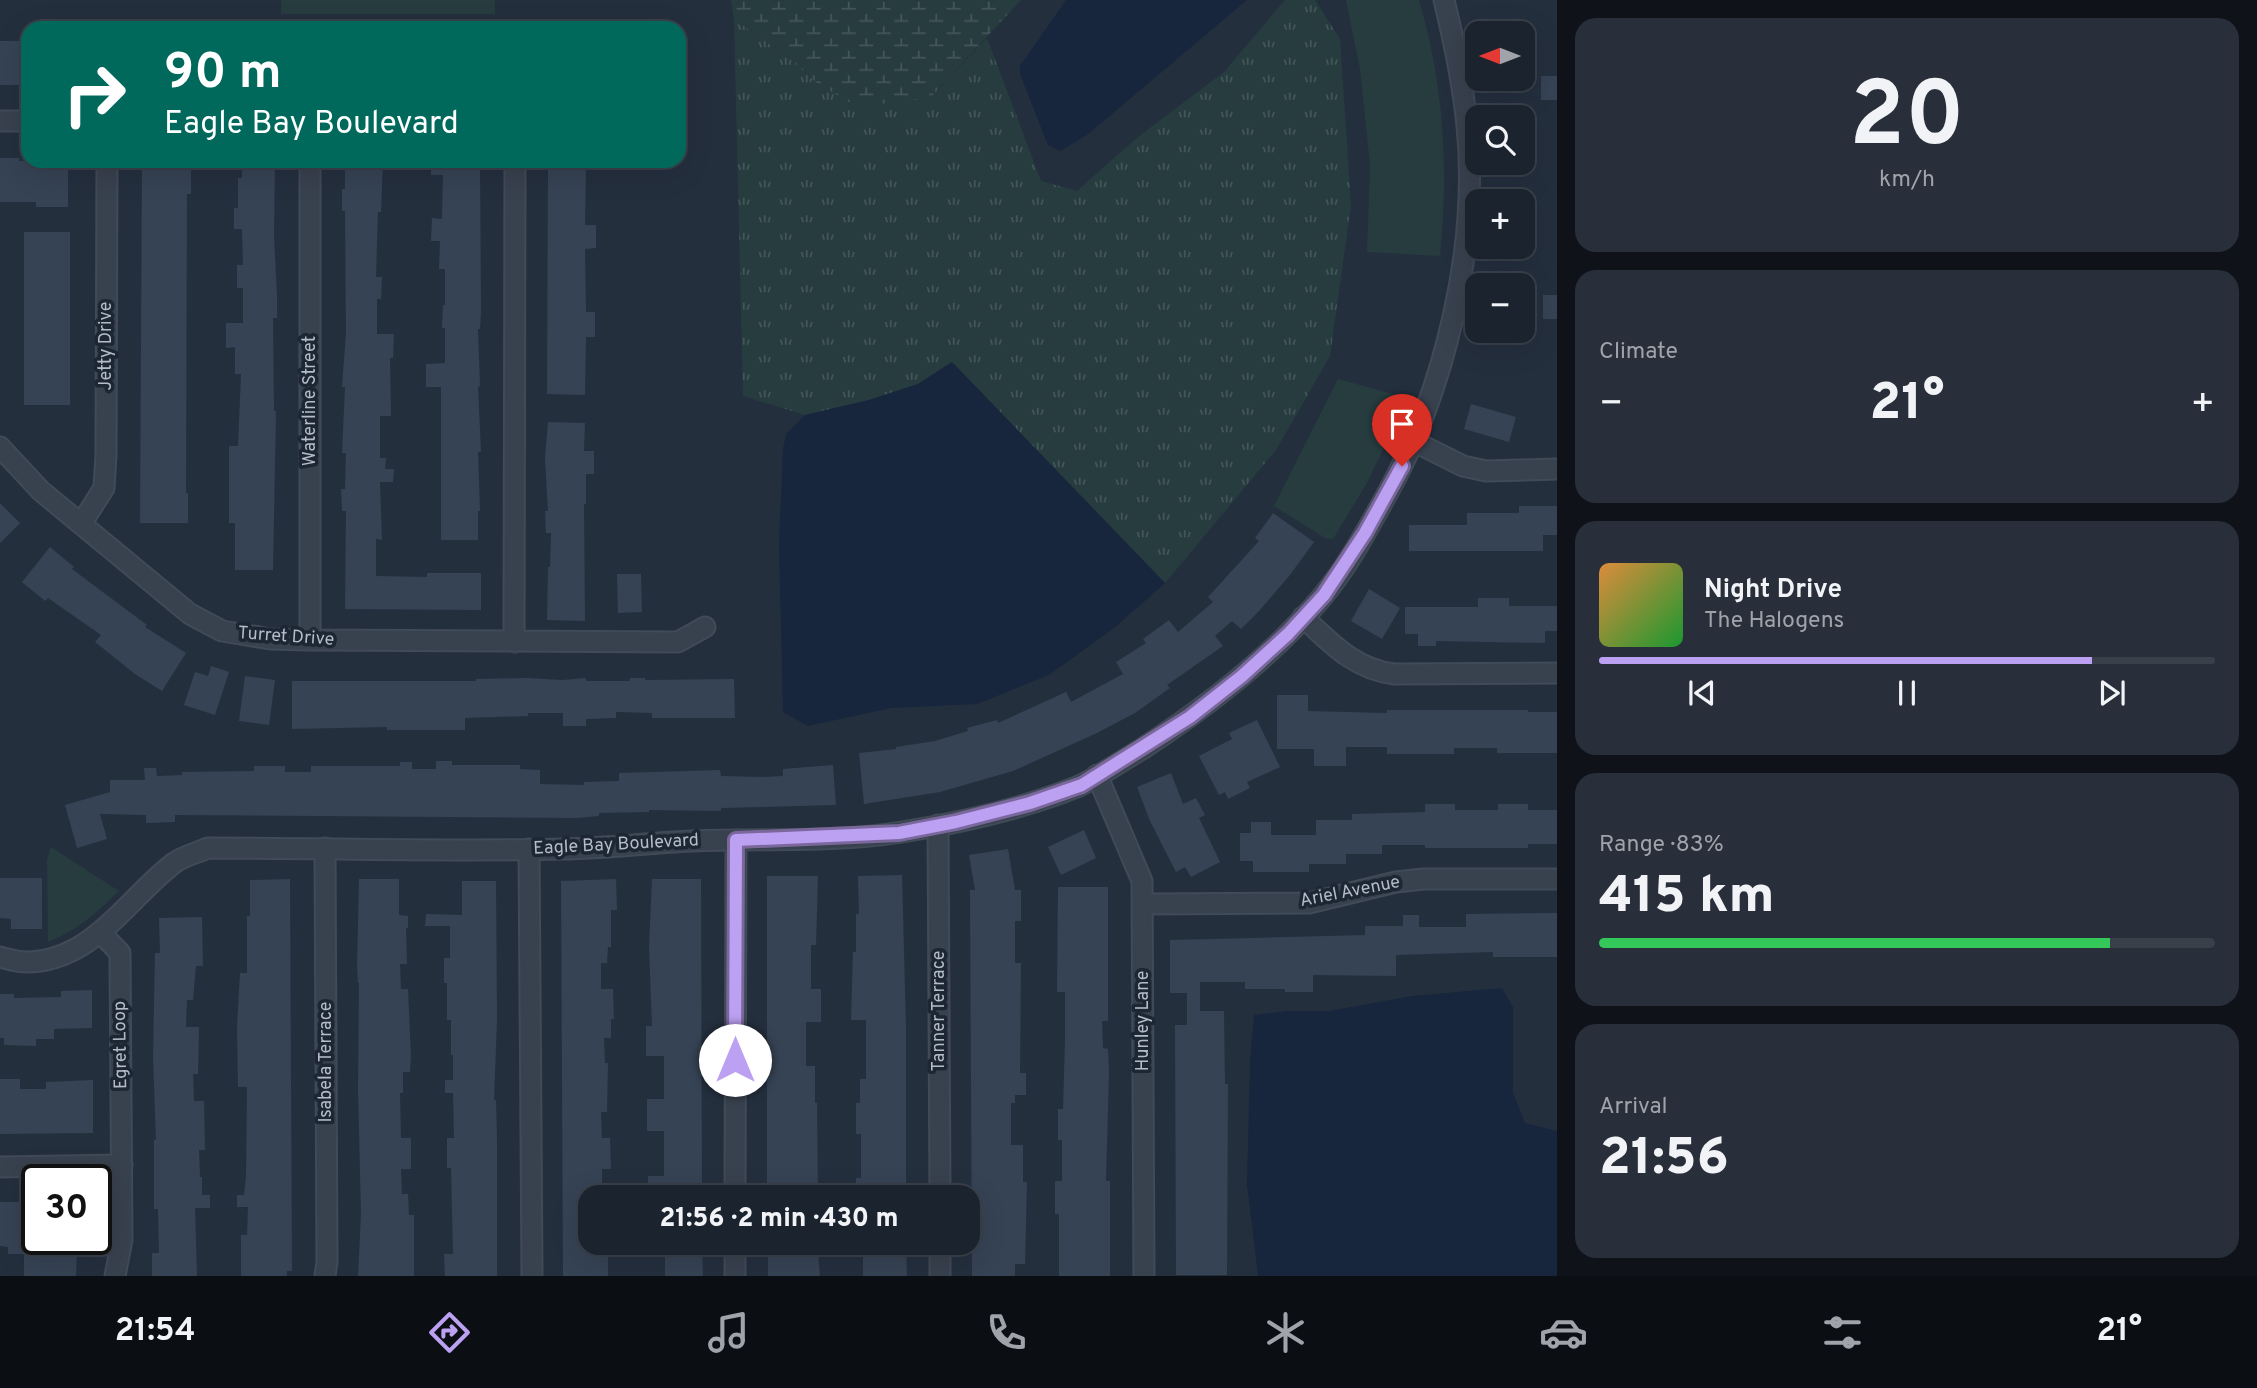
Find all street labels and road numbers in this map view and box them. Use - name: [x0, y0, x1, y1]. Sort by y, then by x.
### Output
- street label: Jetty Drive: [95, 302, 118, 390]
- street label: Waterline Street: [299, 336, 322, 466]
- street label: Turret Drive: [237, 622, 335, 652]
- street label: Eagle Bay Boulevard: [533, 829, 699, 861]
- street label: Ariel Avenue: [1298, 871, 1402, 913]
- street label: Tanner Terrace: [928, 950, 951, 1072]
- street label: Hunley Lane: [1132, 971, 1155, 1071]
- street label: Egret Loop: [109, 1001, 133, 1089]
- street label: Isabela Terrace: [315, 1001, 338, 1123]

